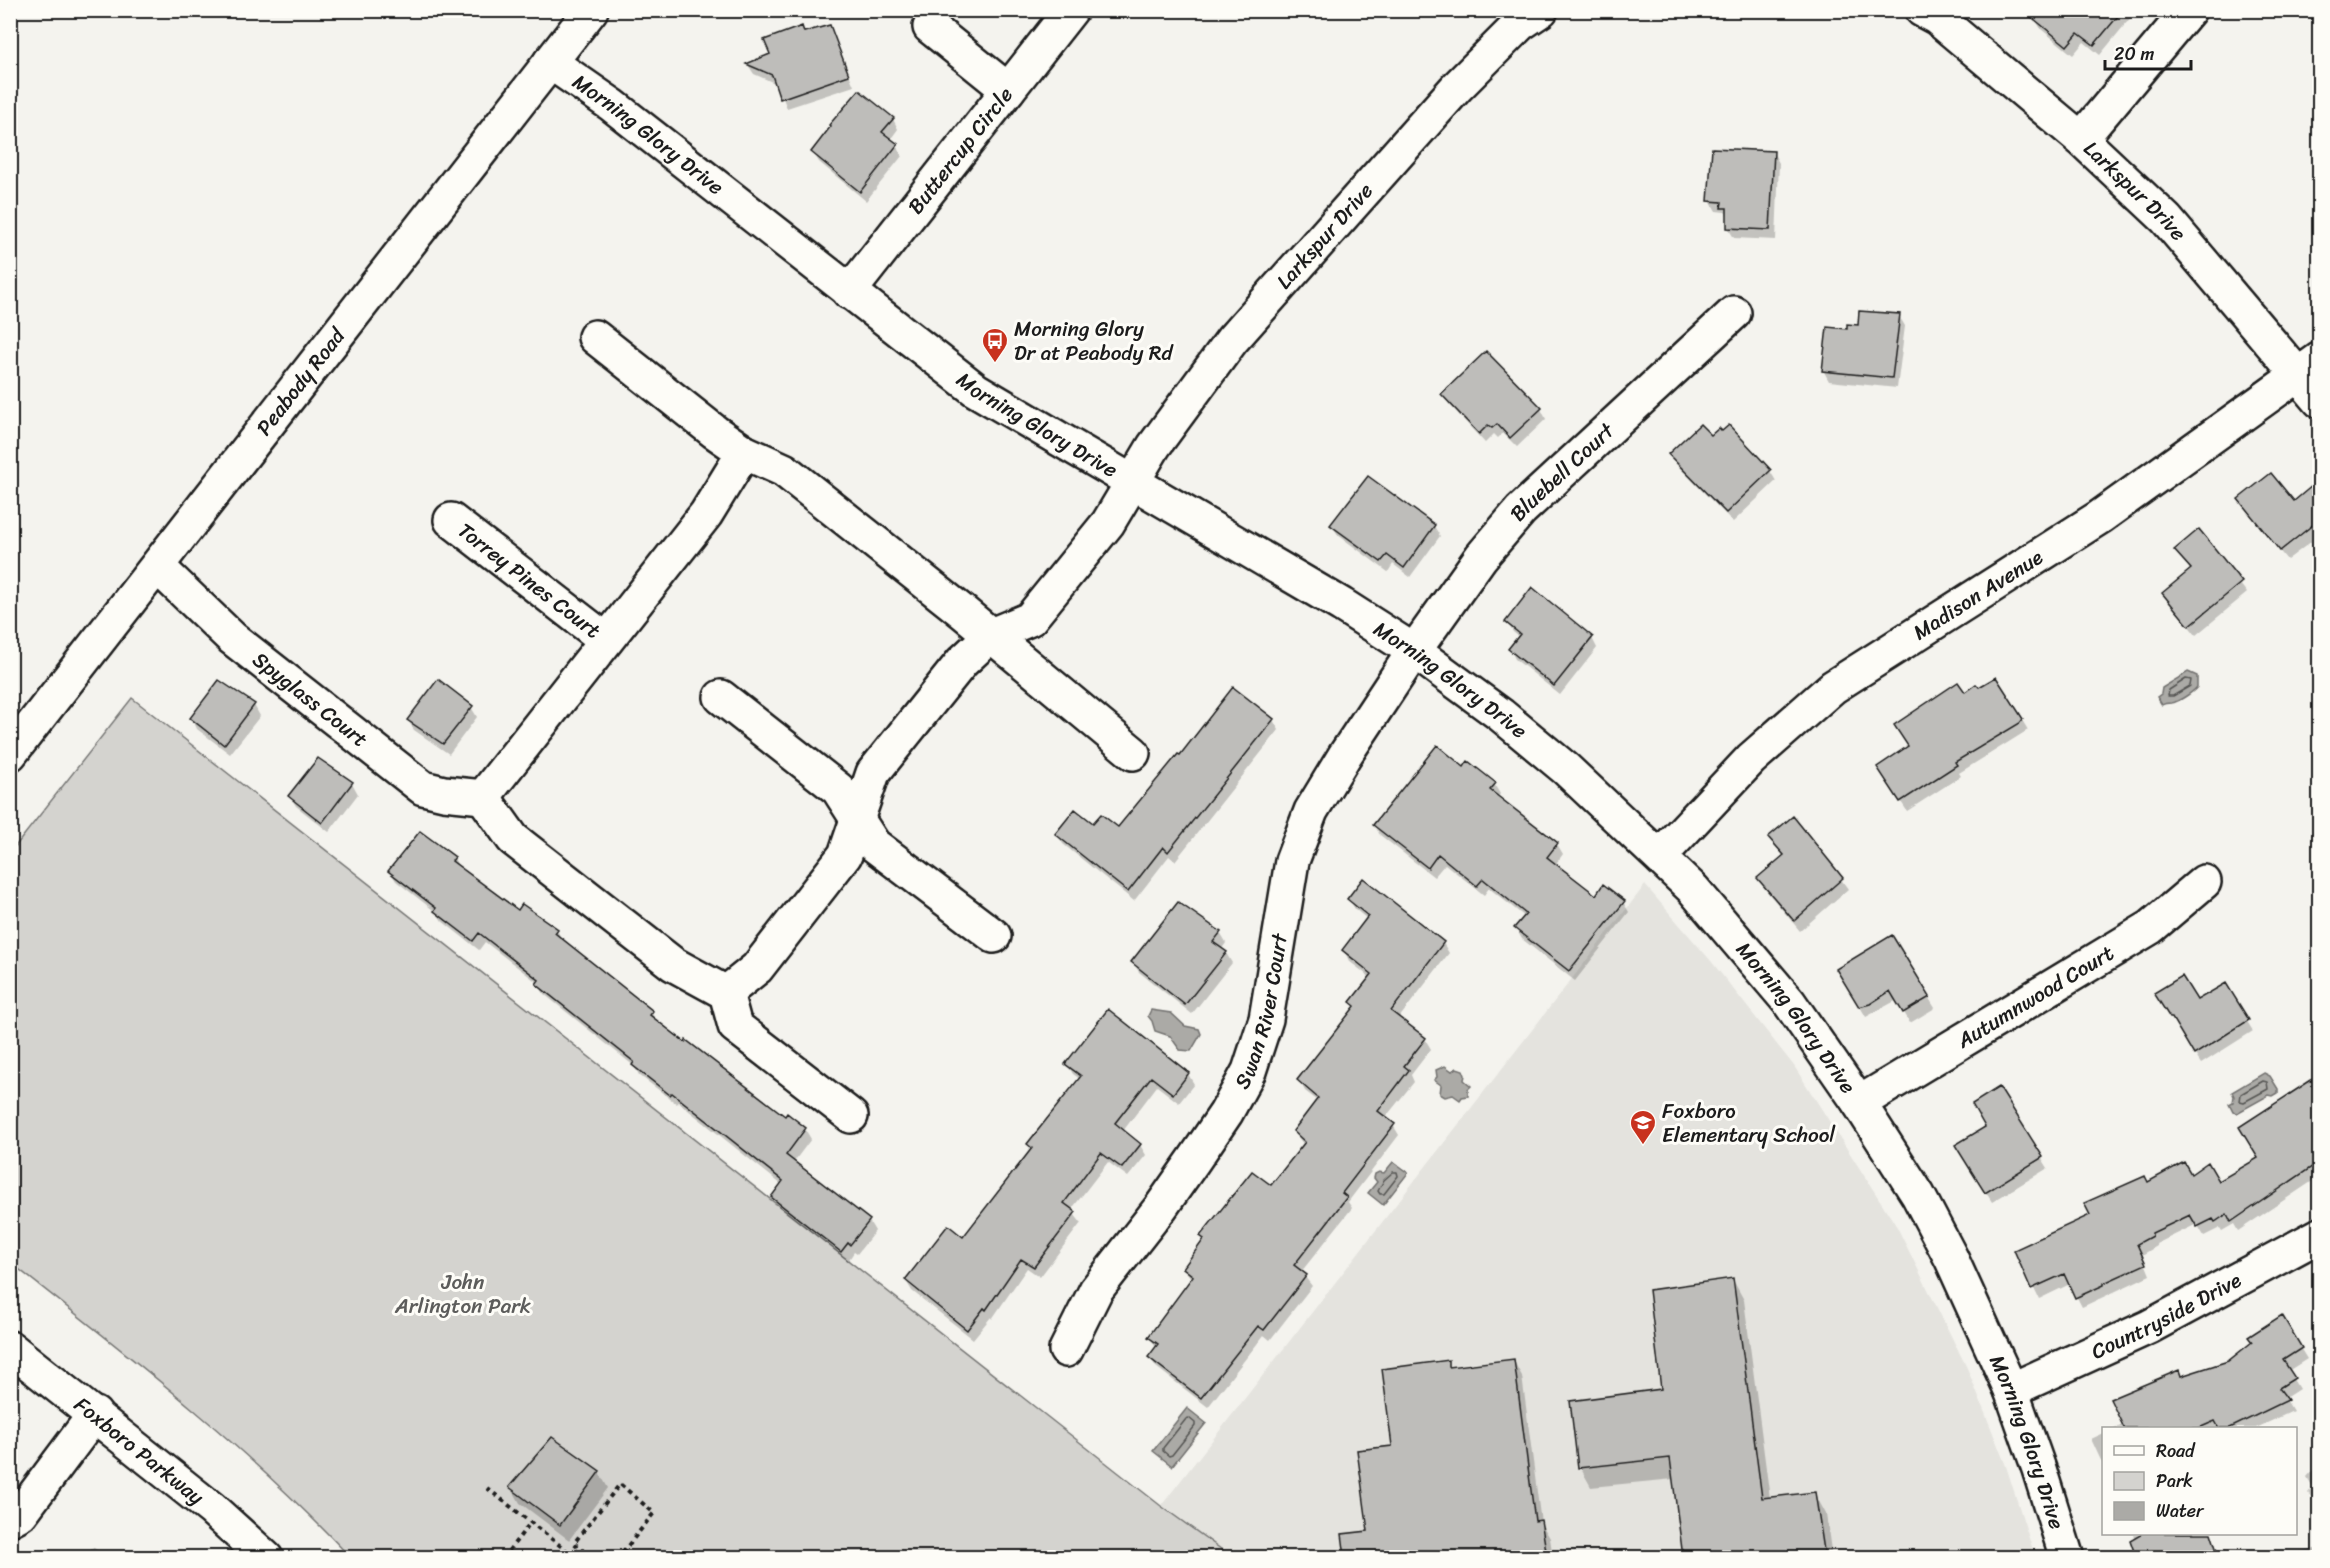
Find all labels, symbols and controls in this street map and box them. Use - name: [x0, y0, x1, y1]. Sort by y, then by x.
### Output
- scale bar: [2105, 33, 2190, 71]
- text: 20 m: [2114, 38, 2154, 70]
- street label: Morning Glory Drive: [564, 64, 733, 205]
- street label: Buttercup Circle: [898, 78, 1023, 223]
- street label: Larkspur Drive: [2074, 131, 2196, 250]
- street label: Larkspur Drive: [1266, 174, 1383, 298]
- place label: Morning Glory Dr at Peabody Rd: [1014, 310, 1175, 372]
- street label: Peabody Road: [246, 318, 356, 444]
- bus stop icon: Morning Glory Dr at Peabody Rd: [980, 326, 1010, 364]
- street label: Morning Glory Drive: [948, 362, 1125, 488]
- street label: Bluebell Court: [1500, 412, 1624, 530]
- street label: Torrey Pines Court: [449, 512, 609, 649]
- street label: Madison Avenue: [1905, 539, 2051, 651]
- street label: Morning Glory Drive: [1366, 611, 1536, 749]
- street label: Spyglass Court: [244, 642, 377, 757]
- street label: Swan River Court: [1224, 929, 1299, 1096]
- street label: Morning Glory Drive: [1726, 933, 1866, 1102]
- street label: Autumnwood Court: [1949, 934, 2121, 1059]
- place label: Foxboro Elementary School: [1662, 1092, 1836, 1154]
- school or university icon: Foxboro Elementary School: [1628, 1108, 1658, 1146]
- street label: Countryside Drive: [2085, 1262, 2248, 1370]
- park label: John Arlington Park: [394, 1263, 531, 1325]
- street label: Morning Glory Drive: [1978, 1348, 2076, 1534]
- street label: Foxboro Parkway: [65, 1387, 213, 1515]
- legend: [2102, 1427, 2297, 1535]
- text: Road: [2156, 1435, 2196, 1467]
- text: Park: [2156, 1465, 2193, 1497]
- text: Water: [2156, 1495, 2205, 1527]

